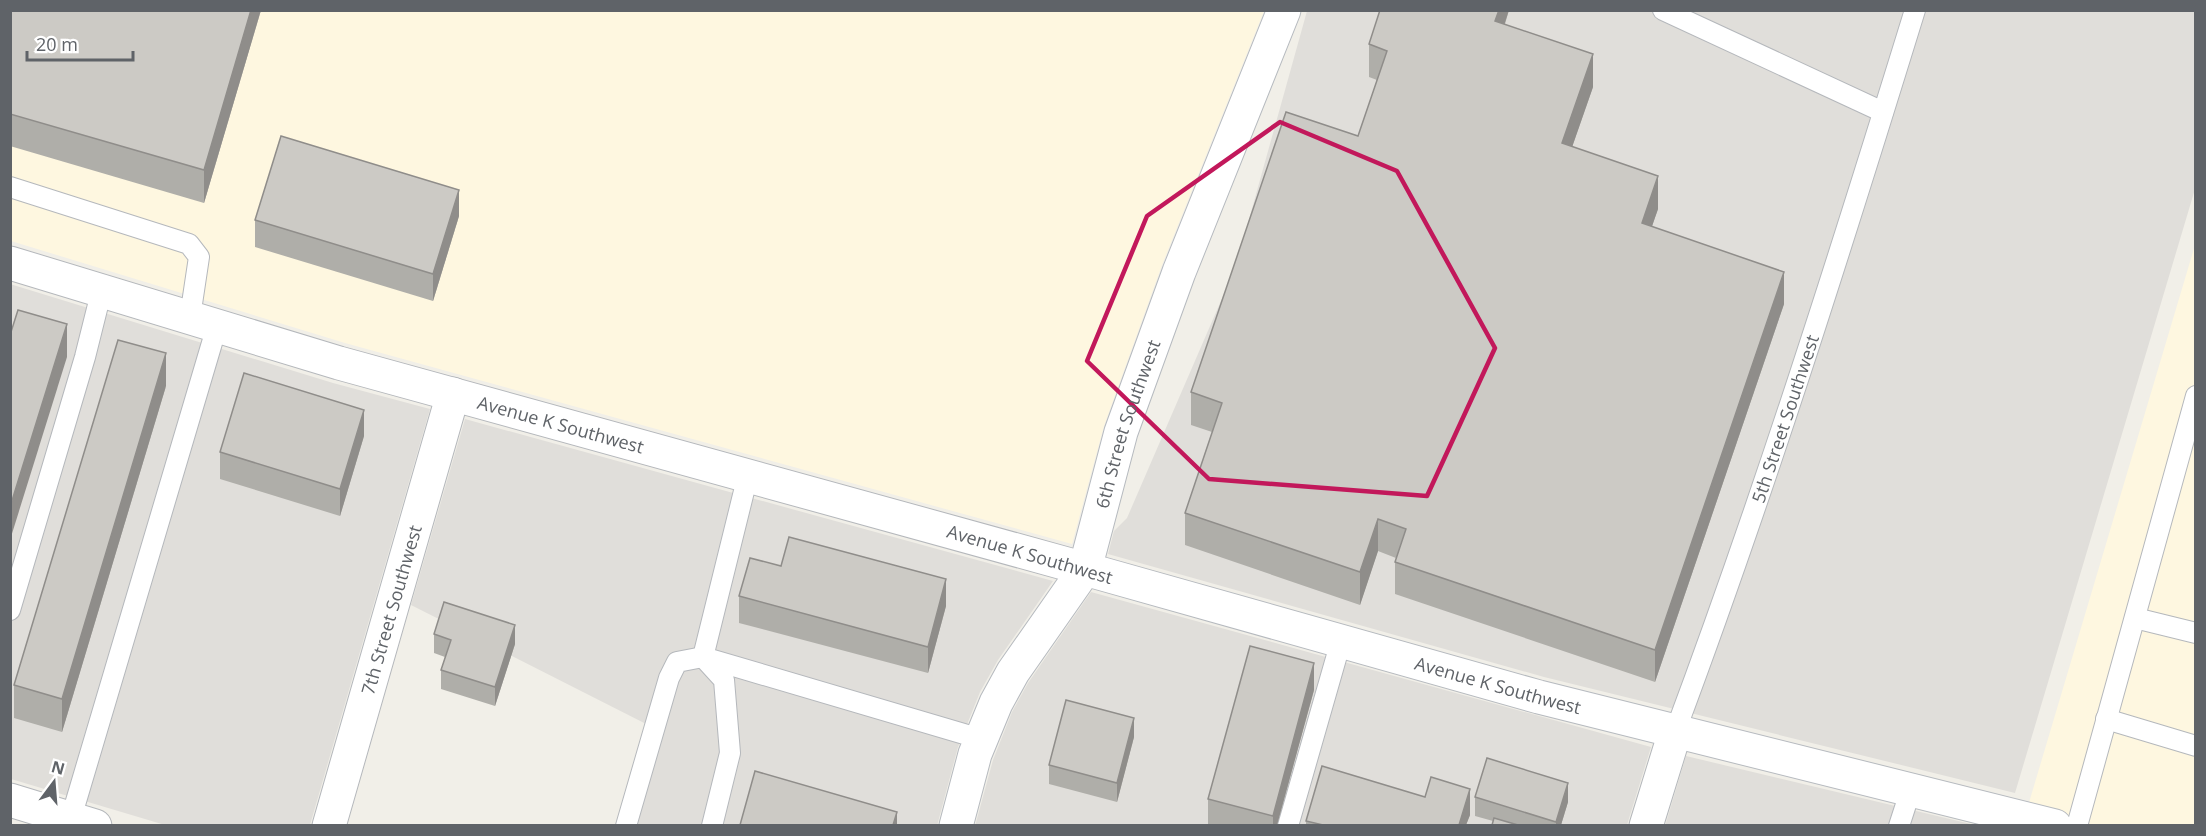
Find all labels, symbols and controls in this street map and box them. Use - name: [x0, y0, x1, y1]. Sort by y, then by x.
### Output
- scale bar: [27, 24, 134, 62]
- text: 20 m: [36, 32, 78, 56]
- street label: 5th Street Southwest: [1746, 332, 1824, 506]
- street label: 6th Street Southwest: [1090, 336, 1166, 511]
- street label: Avenue K Southwest: [475, 390, 647, 459]
- street label: Avenue K Southwest: [944, 519, 1116, 589]
- street label: 7th Street Southwest: [355, 522, 427, 697]
- street label: Avenue K Southwest: [1412, 651, 1584, 719]
- north arrow: [24, 752, 84, 812]
- text: N: [49, 755, 67, 780]

